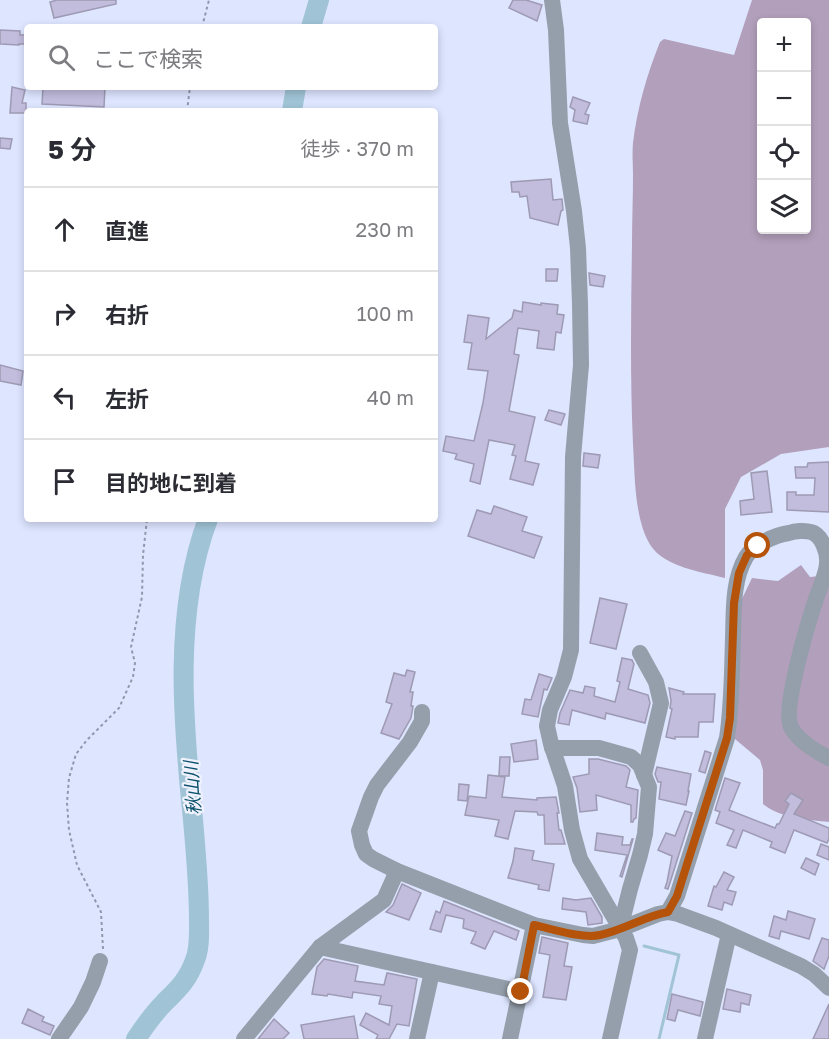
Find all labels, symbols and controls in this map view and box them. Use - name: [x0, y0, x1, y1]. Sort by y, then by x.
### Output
- map controls: [757, 18, 811, 234]
- button: +: [757, 18, 811, 72]
- search box: [24, 24, 438, 90]
- icon: search: [45, 41, 78, 74]
- text: ここで検索: [93, 45, 203, 72]
- button: −: [757, 72, 811, 126]
- button: locate: [757, 126, 811, 180]
- text: 5 分: [48, 134, 96, 165]
- text: 徒歩 · 370 m: [301, 136, 414, 160]
- button: layers: [757, 180, 811, 234]
- icon: ahead: [48, 213, 81, 246]
- text: 直進: [105, 217, 149, 244]
- text: 230 m: [356, 217, 414, 241]
- icon: right: [48, 297, 81, 330]
- text: 右折: [105, 301, 149, 328]
- text: 100 m: [357, 301, 414, 325]
- icon: left: [48, 381, 81, 414]
- text: 左折: [105, 385, 149, 412]
- text: 40 m: [367, 385, 414, 409]
- icon: arrive: [48, 465, 81, 498]
- text: 目的地に到着: [105, 469, 237, 496]
- route start: [744, 532, 770, 558]
- water label: 秋山川: [179, 758, 205, 816]
- route end: [507, 978, 533, 1004]

